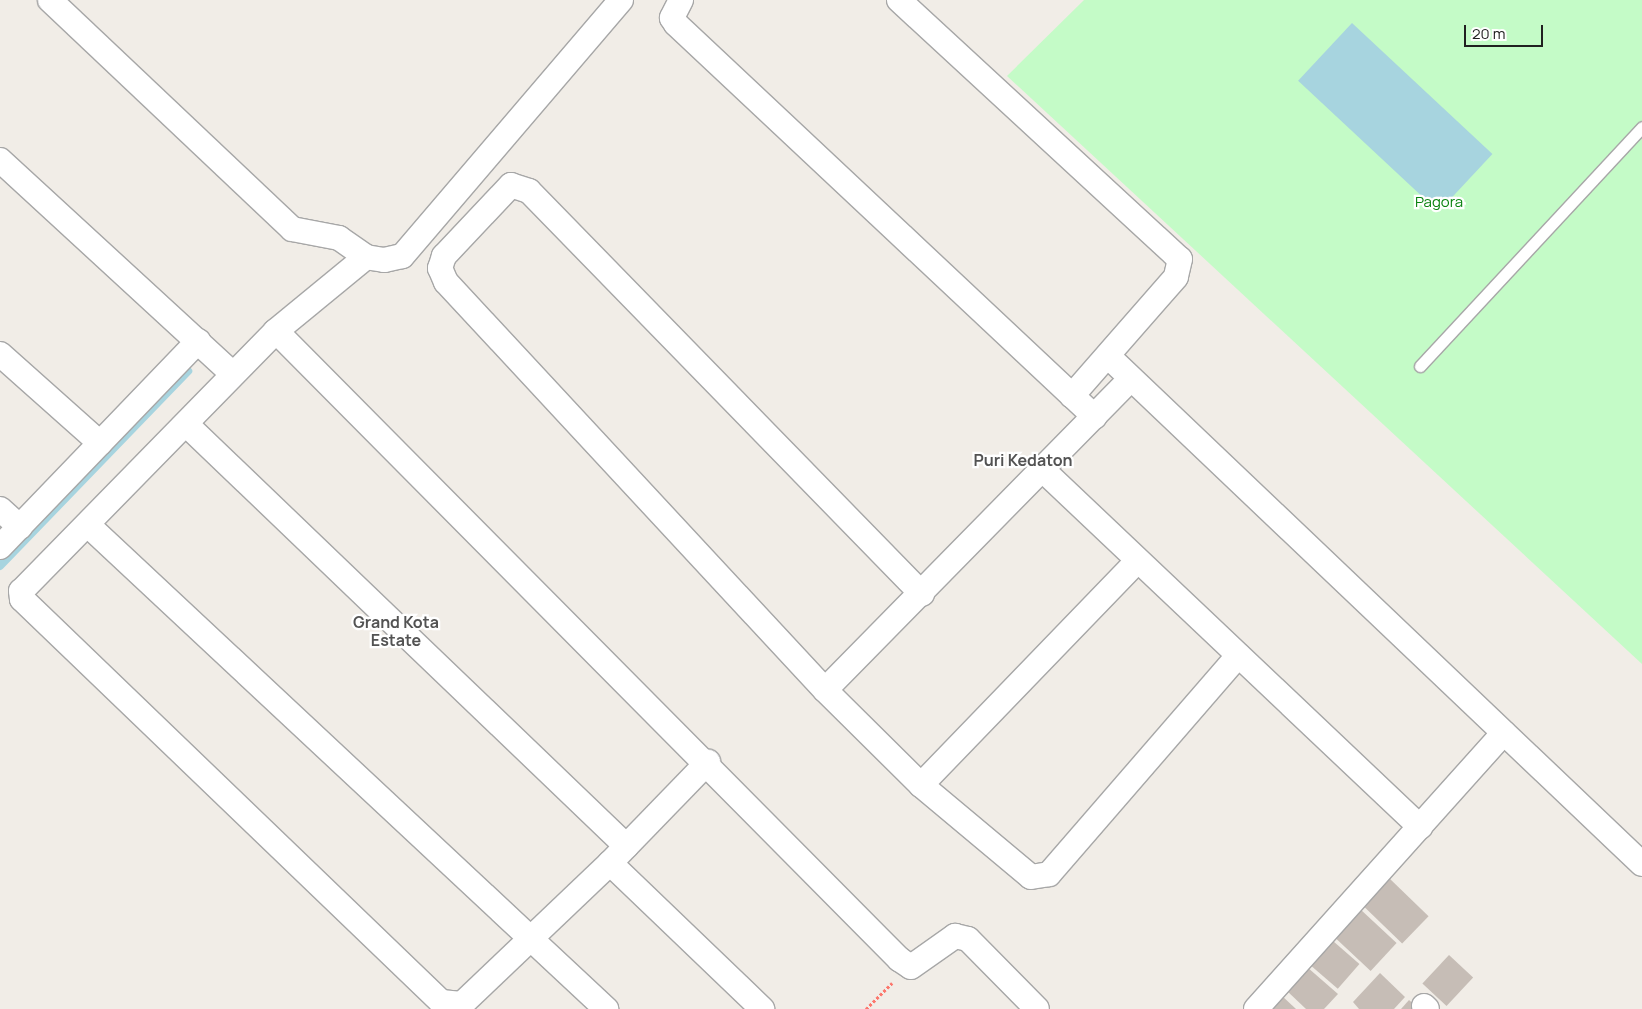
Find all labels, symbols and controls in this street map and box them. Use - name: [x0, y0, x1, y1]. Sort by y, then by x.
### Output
- scale bar: [1467, 15, 1546, 47]
- text: 20 m: [1472, 23, 1505, 44]
- park label: Pagora: [1415, 193, 1463, 211]
- district label: Puri Kedaton: [973, 450, 1073, 470]
- district label: Grand Kota Estate: [353, 612, 439, 650]

